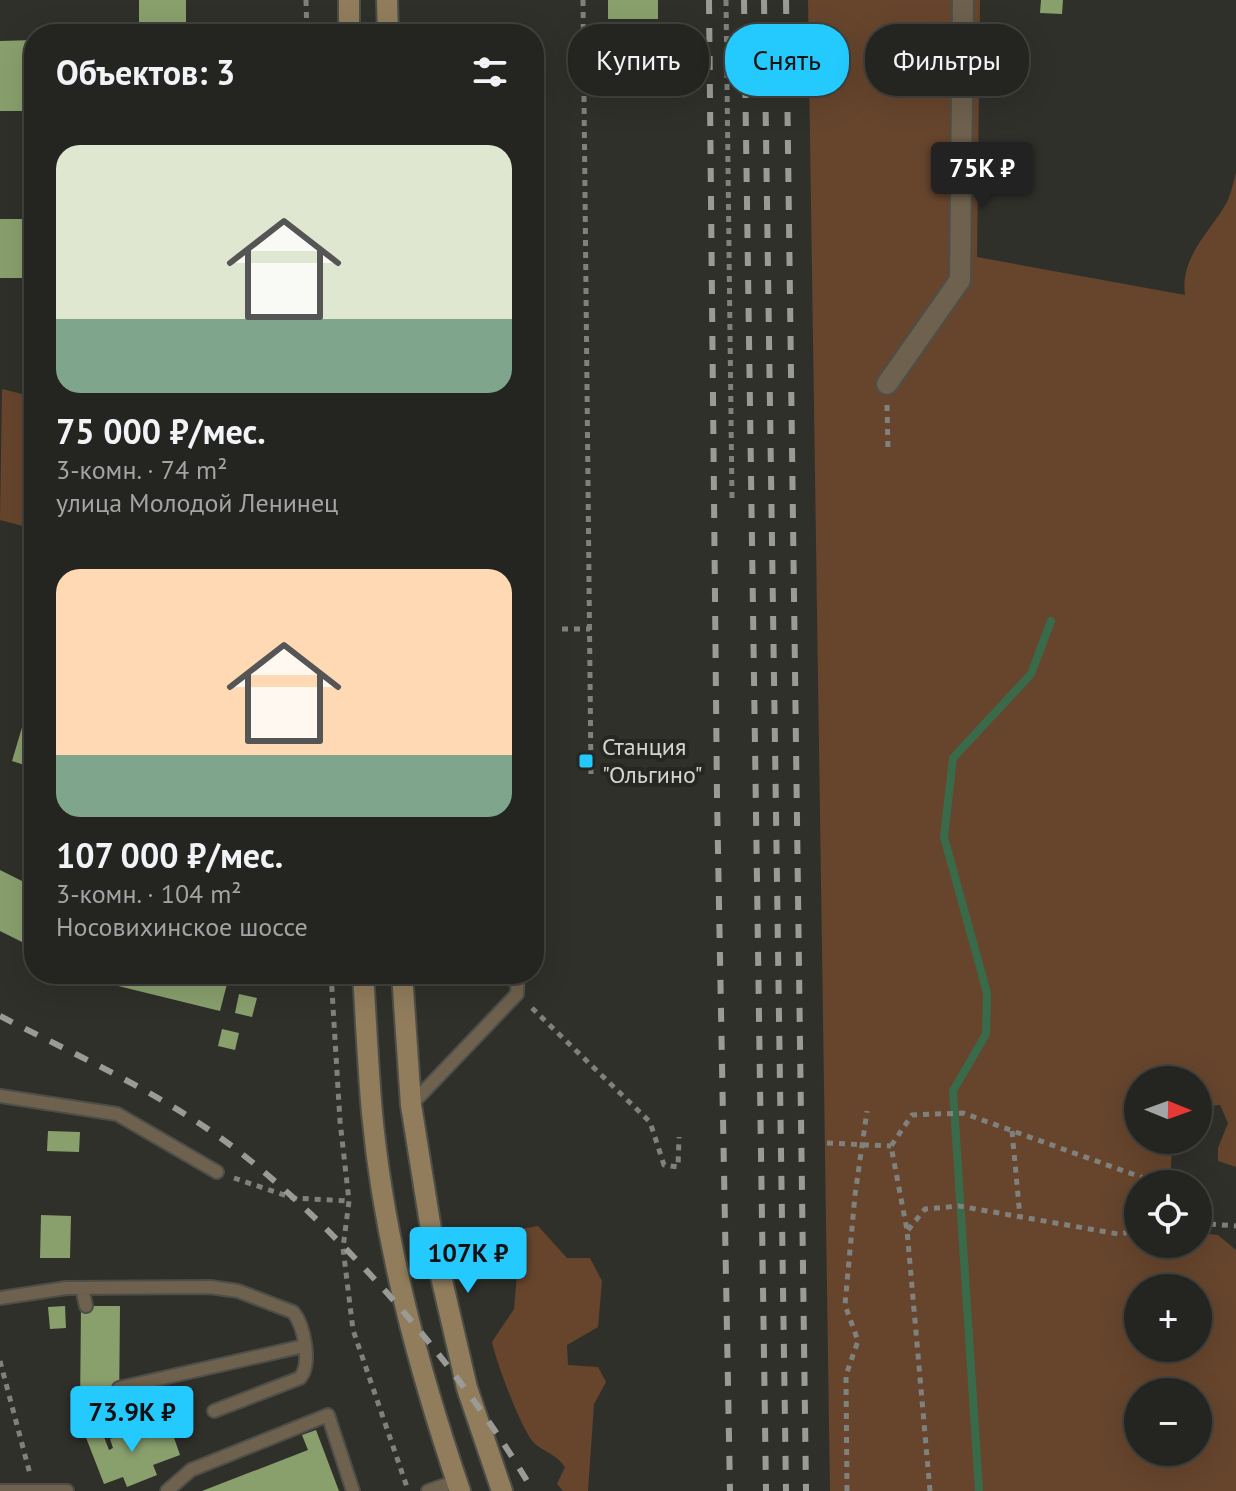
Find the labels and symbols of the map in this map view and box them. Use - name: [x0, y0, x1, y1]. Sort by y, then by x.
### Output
- pin: 75K ₽: [926, 142, 1038, 210]
- place label: Станция "Ольгино": [602, 731, 703, 790]
- marker: Станция "Ольгино": [577, 752, 595, 770]
- north arrow: [1124, 1066, 1212, 1154]
- pin: 107K ₽: [403, 1227, 533, 1295]
- pin: 73.9K ₽: [58, 1386, 206, 1454]

